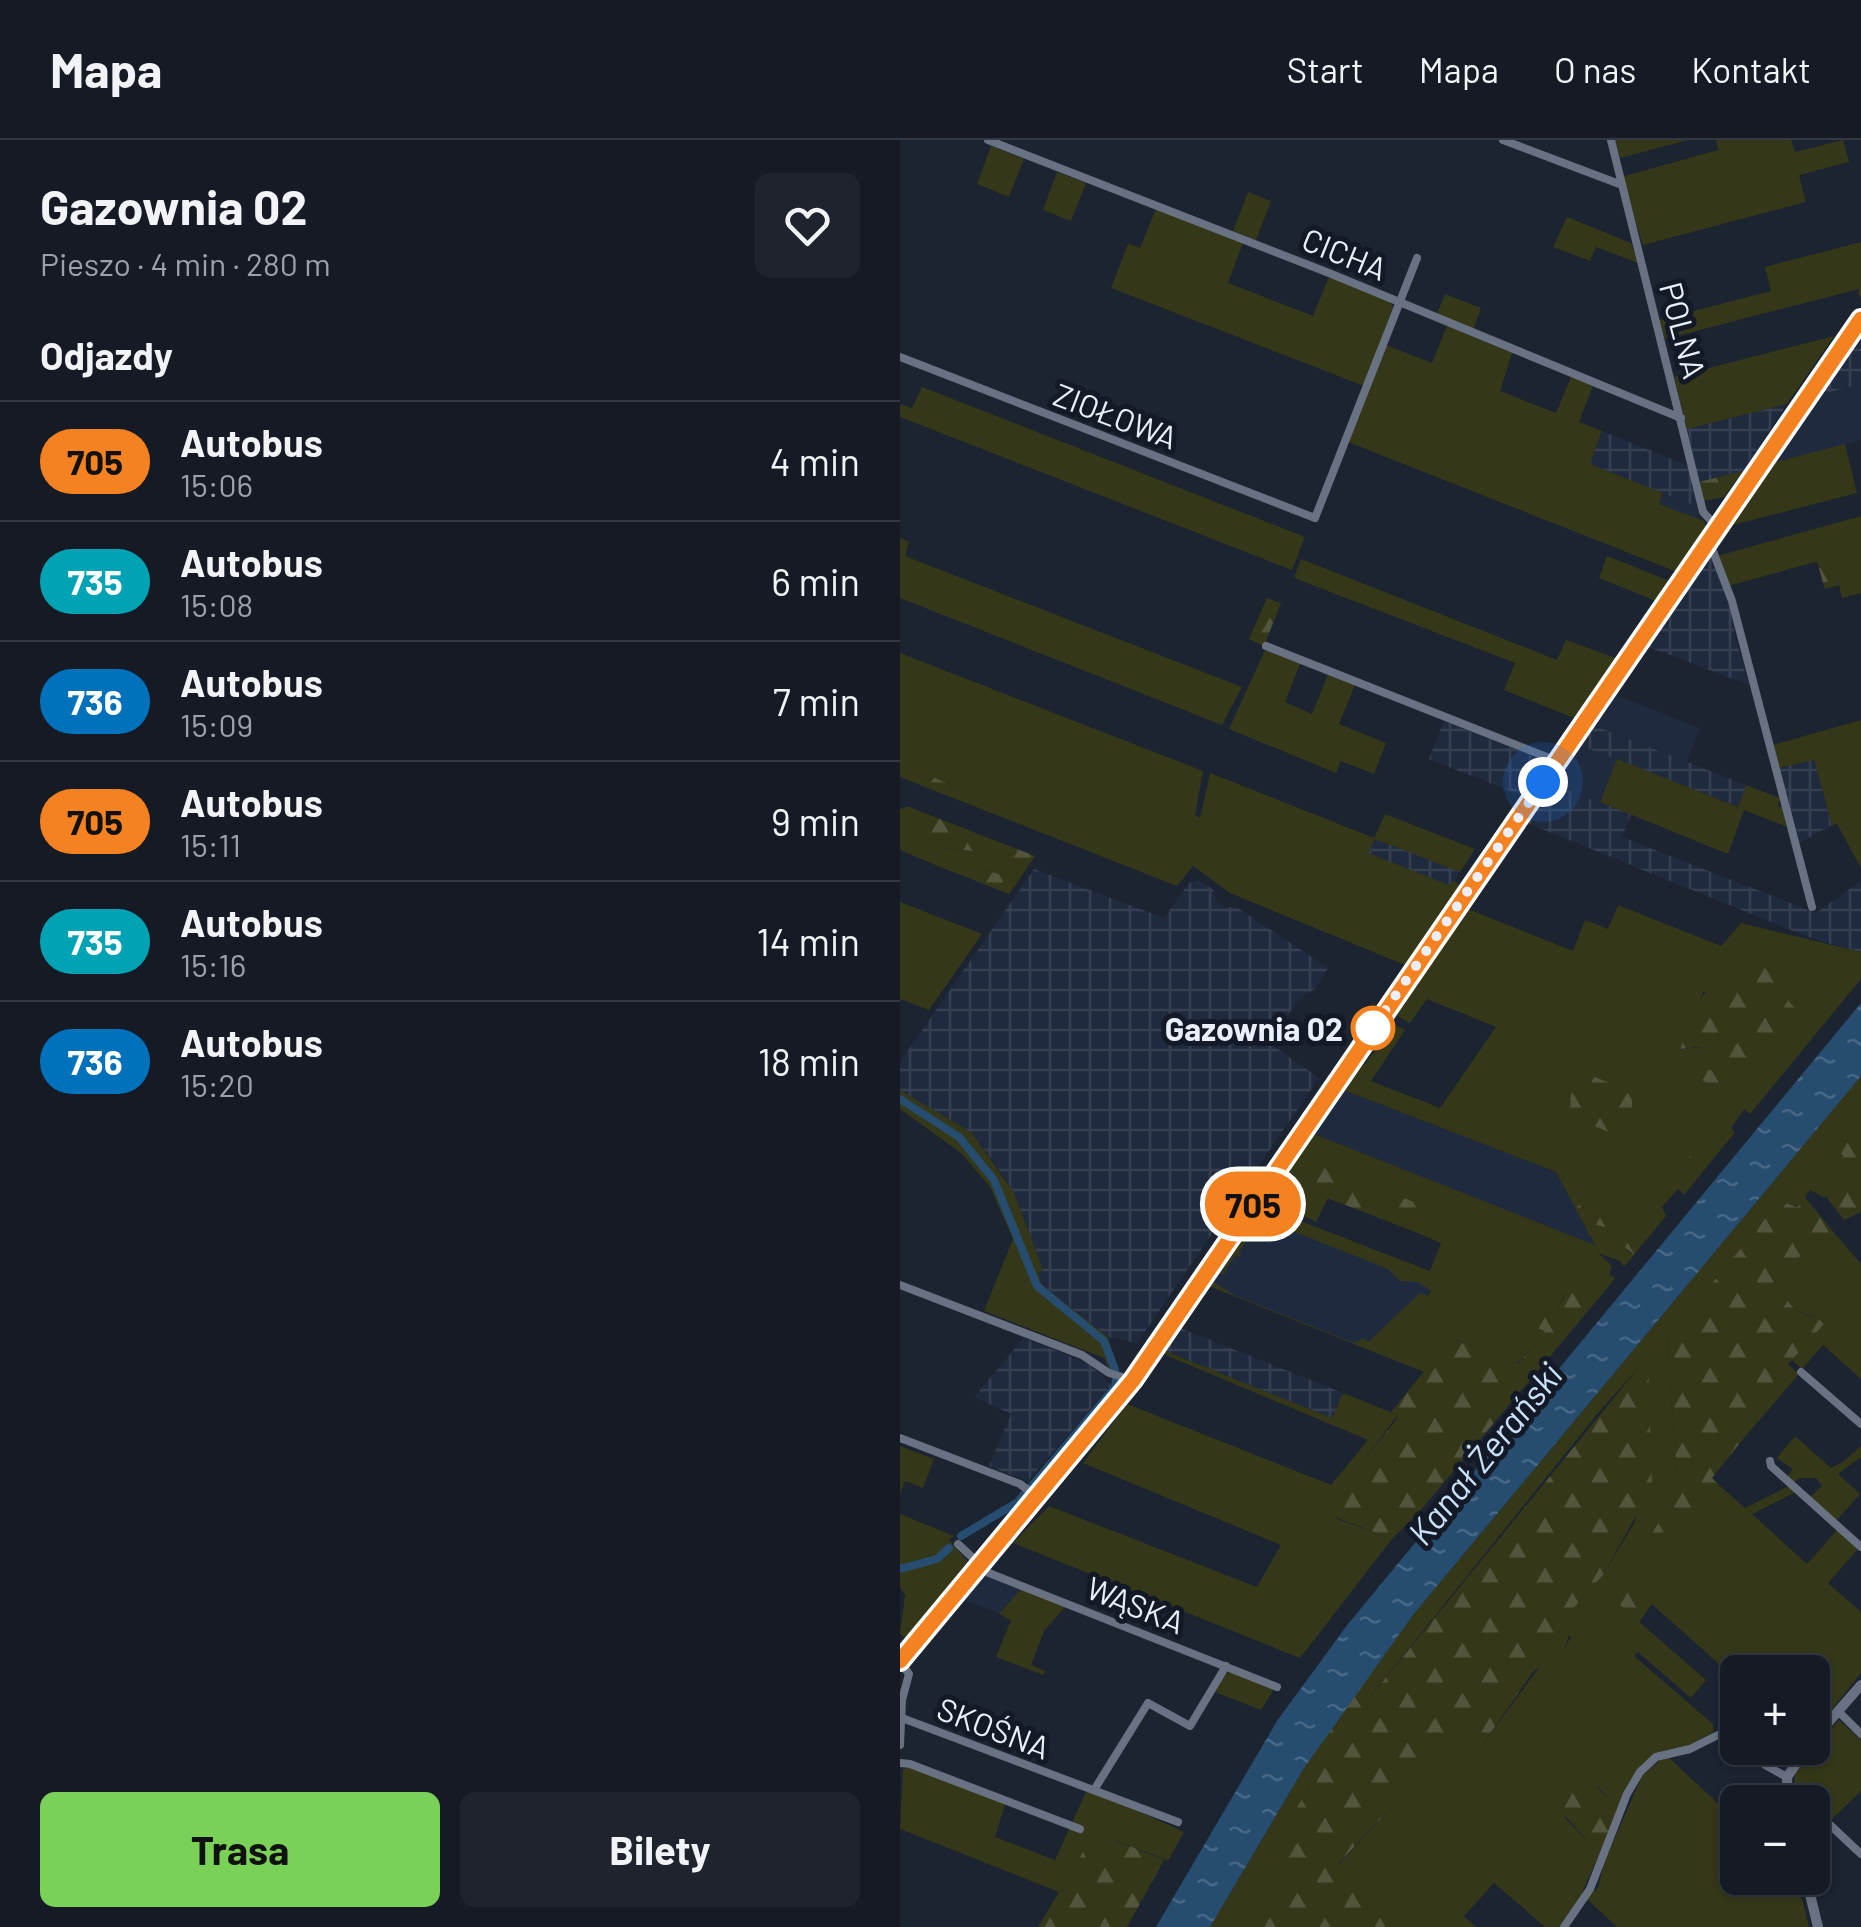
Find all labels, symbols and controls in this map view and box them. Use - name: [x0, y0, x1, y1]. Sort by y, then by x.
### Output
- text: Mapa: [50, 40, 162, 98]
- text: Start: [1287, 48, 1364, 90]
- text: Mapa: [1419, 48, 1499, 90]
- text: O nas: [1554, 48, 1636, 90]
- text: Kontakt: [1691, 48, 1811, 90]
- button: heart: [755, 173, 860, 278]
- text: Gazownia 02: [40, 177, 307, 235]
- street label: CICHA: [1297, 219, 1393, 287]
- text: Pieszo · 4 min · 280 m: [40, 244, 331, 282]
- street label: POLNA: [1653, 278, 1715, 382]
- text: Odjazdy: [40, 332, 173, 378]
- street label: ZIOŁOWA: [1049, 374, 1183, 456]
- text: Autobus: [180, 419, 323, 465]
- text: 4 min: [770, 438, 860, 484]
- text: 705: [67, 440, 123, 482]
- text: 15:06: [180, 465, 253, 503]
- text: Autobus: [180, 539, 323, 585]
- text: 6 min: [771, 558, 860, 604]
- text: 735: [67, 560, 123, 602]
- text: 15:08: [180, 585, 253, 623]
- text: Autobus: [180, 659, 323, 705]
- text: 7 min: [773, 678, 860, 724]
- text: 736: [67, 680, 123, 722]
- text: 15:09: [180, 705, 253, 743]
- your location: [1518, 757, 1568, 807]
- text: Autobus: [180, 779, 323, 825]
- text: 9 min: [771, 798, 860, 844]
- text: 705: [67, 800, 123, 842]
- text: 15:11: [180, 825, 241, 863]
- text: Autobus: [180, 899, 323, 945]
- text: 14 min: [757, 918, 860, 964]
- text: 735: [67, 920, 123, 962]
- text: 15:16: [180, 945, 246, 983]
- marker: Gazownia 02: [1352, 1007, 1394, 1049]
- place label: Gazownia 02: [1165, 1009, 1343, 1047]
- text: Autobus: [180, 1019, 323, 1065]
- text: 18 min: [758, 1038, 860, 1084]
- text: 736: [67, 1040, 123, 1082]
- text: 15:20: [180, 1065, 254, 1103]
- line badge: 705: [1196, 1172, 1310, 1236]
- text: 705: [1225, 1183, 1281, 1225]
- water label: Kanał Żerański: [1398, 1353, 1570, 1552]
- street label: WĄSKA: [1082, 1567, 1190, 1641]
- map controls: [1720, 1655, 1830, 1895]
- button: +: [1720, 1655, 1830, 1765]
- street label: SKOŚNA: [932, 1688, 1056, 1766]
- button: −: [1720, 1785, 1830, 1895]
- button: Trasa: [40, 1792, 440, 1907]
- button: Bilety: [460, 1792, 860, 1907]

